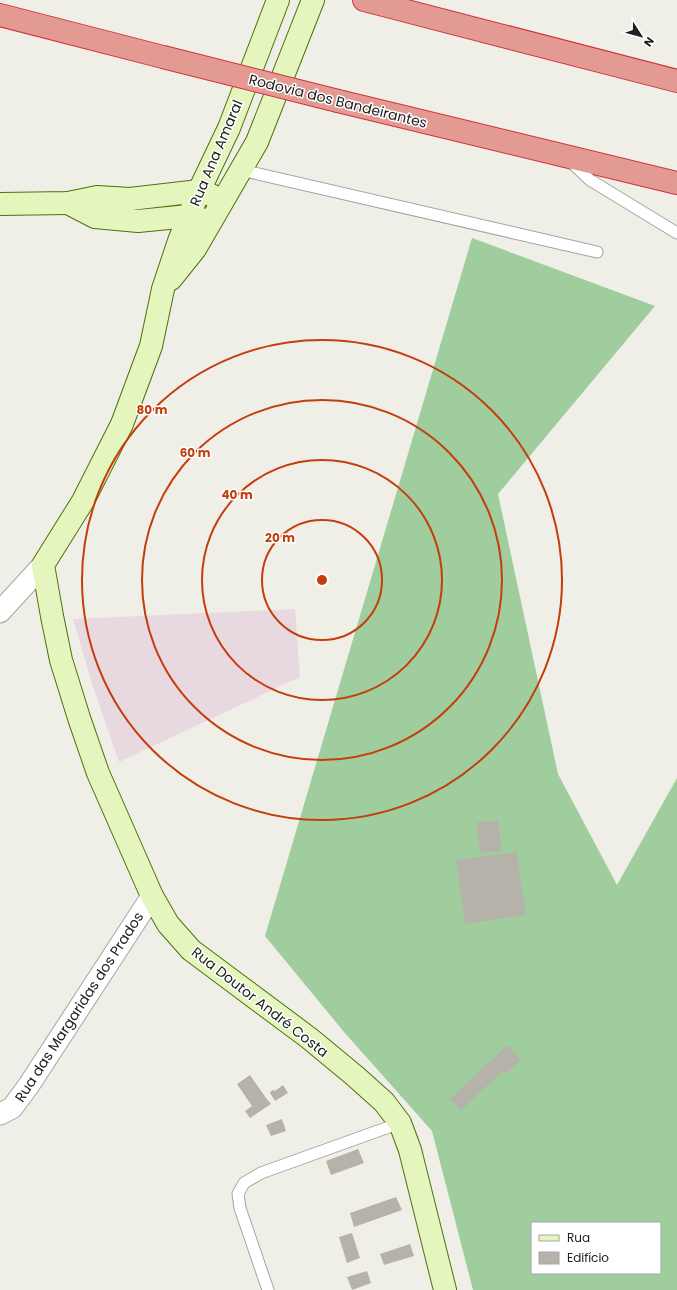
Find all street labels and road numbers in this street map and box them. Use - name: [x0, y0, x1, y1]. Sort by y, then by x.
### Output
- street label: Rodovia dos Bandeirantes: [247, 69, 429, 133]
- street label: Rua Ana Amaral: [185, 97, 247, 209]
- street label: Rua das Margaridas dos Prados: [10, 908, 148, 1106]
- street label: Rua Doutor André Costa: [187, 942, 333, 1062]

